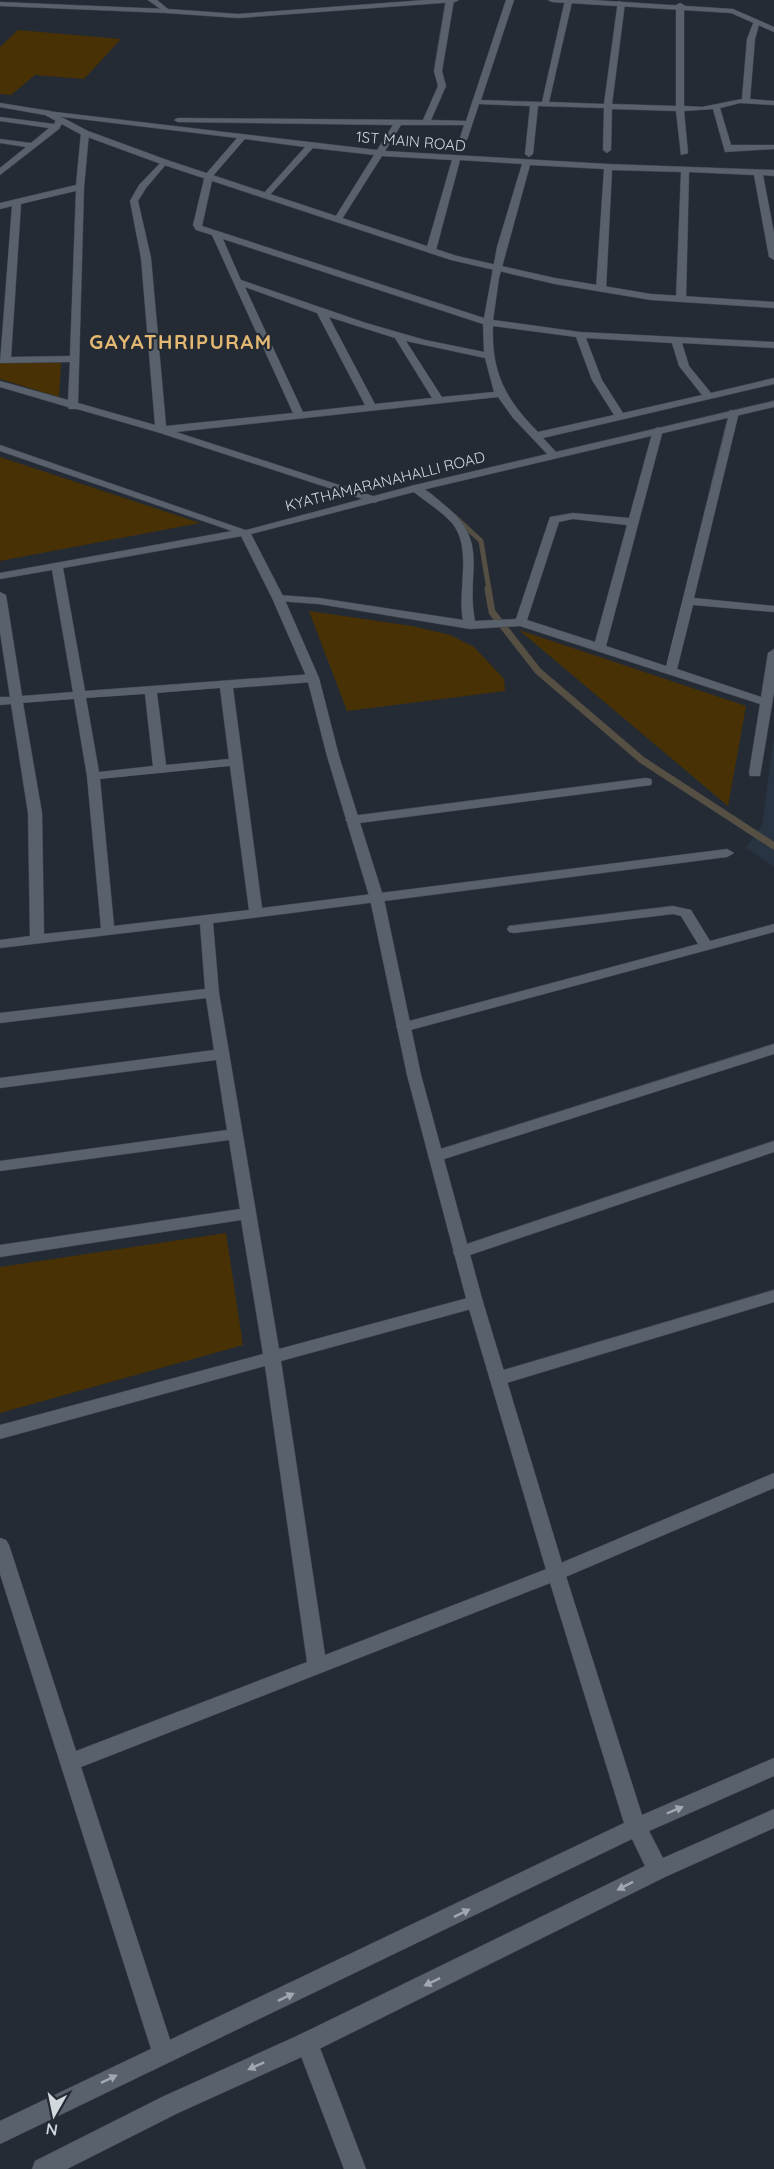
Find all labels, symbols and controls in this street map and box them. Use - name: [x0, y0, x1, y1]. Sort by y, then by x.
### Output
- street label: 1ST MAIN ROAD: [355, 127, 467, 155]
- district label: GAYATHRIPURAM: [89, 329, 273, 354]
- street label: KYATHAMARANAHALLI ROAD: [283, 447, 487, 515]
- one-way arrow: [667, 1805, 685, 1815]
- one-way arrow: [617, 1881, 634, 1891]
- one-way arrow: [453, 1908, 470, 1917]
- one-way arrow: [423, 1978, 440, 1987]
- one-way arrow: [277, 1992, 295, 2002]
- one-way arrow: [247, 2062, 264, 2071]
- one-way arrow: [101, 2074, 118, 2084]
- north arrow: [24, 2085, 84, 2145]
- text: N: [44, 2119, 59, 2141]

